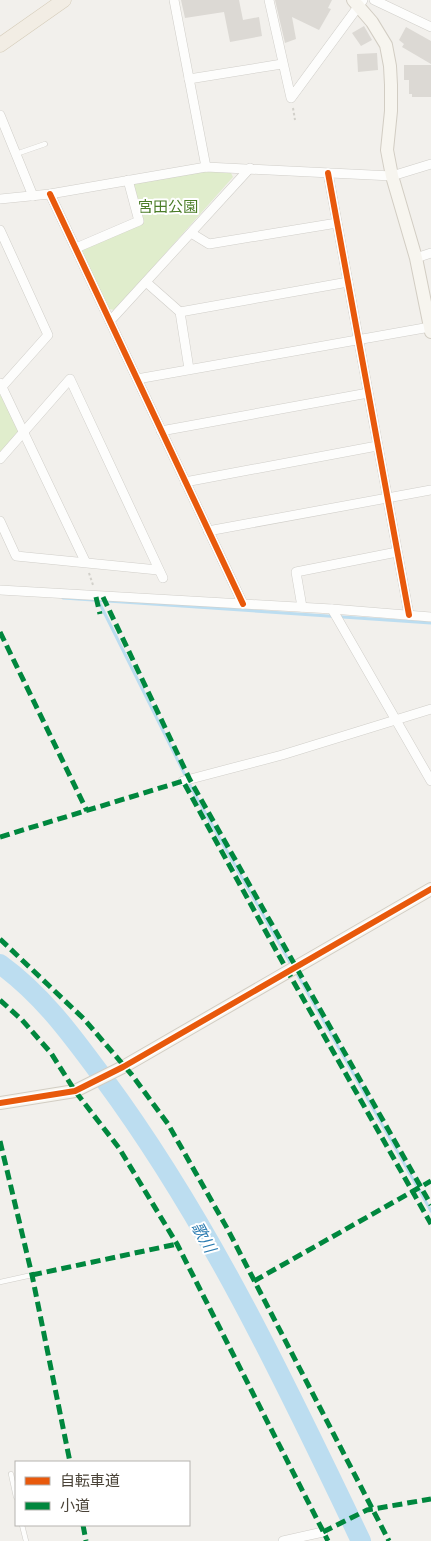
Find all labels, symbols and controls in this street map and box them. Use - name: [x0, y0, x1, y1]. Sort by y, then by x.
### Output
- park label: 宮田公園: [138, 197, 198, 216]
- water label: 歌川: [187, 1218, 221, 1258]
- legend: [15, 1461, 190, 1526]
- text: 自転車道: [60, 1471, 120, 1490]
- text: 小道: [60, 1496, 90, 1515]

